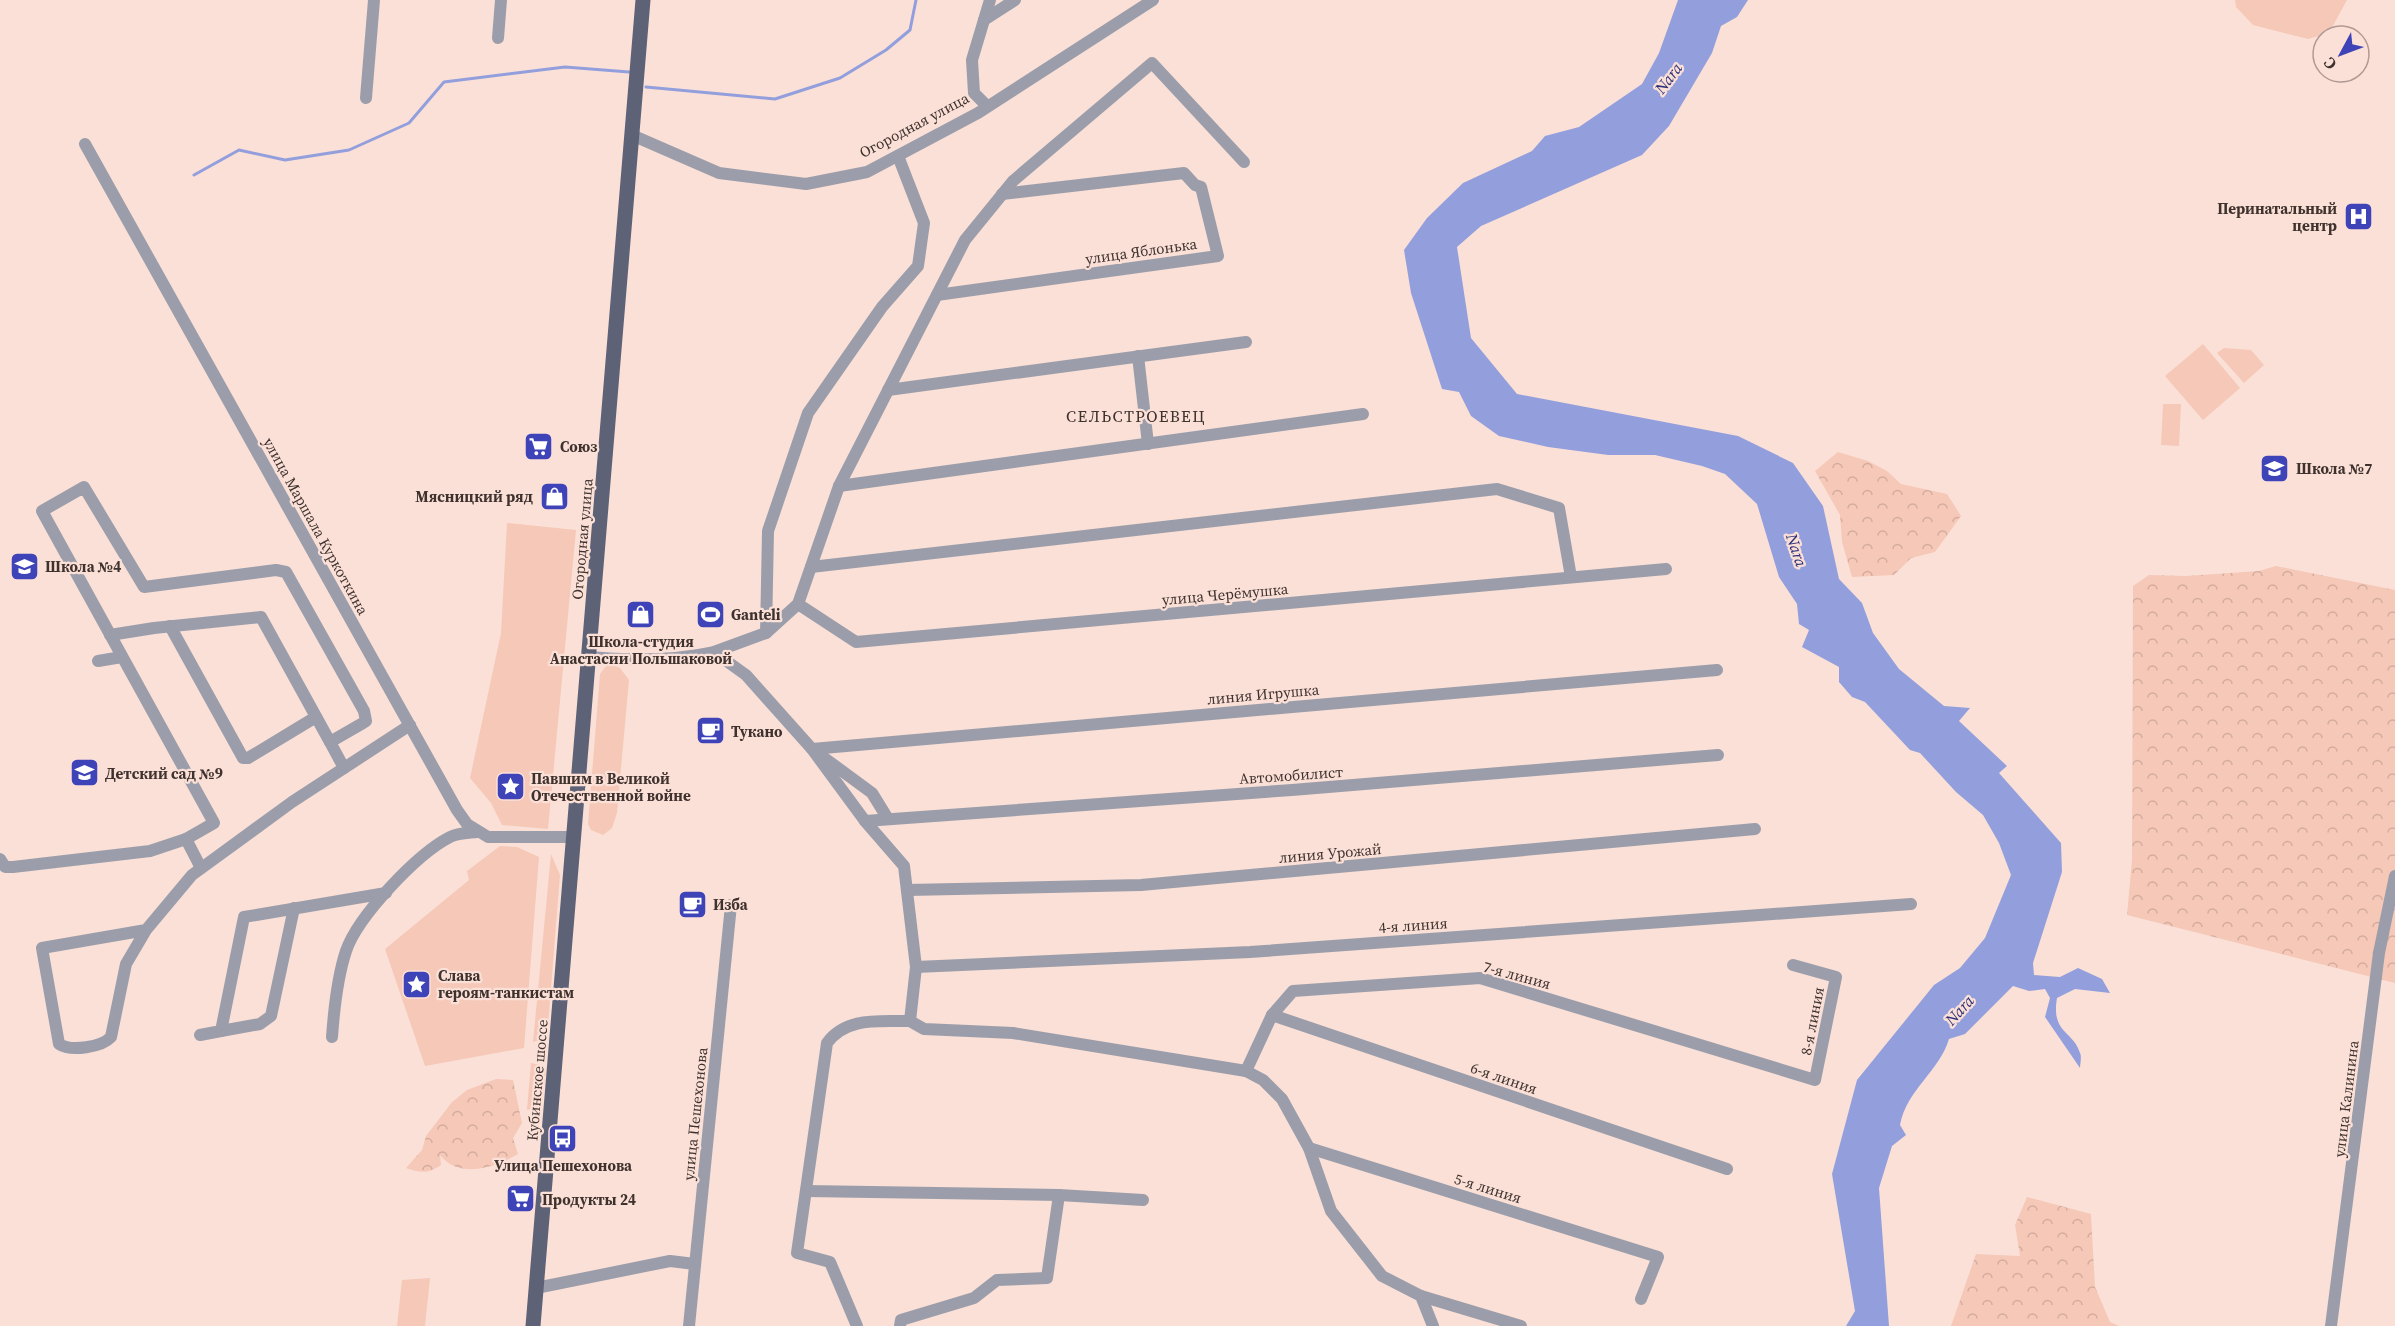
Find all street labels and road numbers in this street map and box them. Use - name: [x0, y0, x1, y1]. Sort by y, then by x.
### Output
- street label: Огородная улица: [855, 87, 973, 163]
- street label: улица Яблонька: [1084, 233, 1199, 269]
- street label: улица Маршала Куркоткина: [258, 433, 374, 619]
- street label: Огородная улица: [566, 477, 598, 600]
- street label: улица Черёмушка: [1161, 578, 1289, 610]
- street label: линия Игрушка: [1206, 679, 1320, 709]
- street label: Автомобилист: [1238, 761, 1344, 789]
- street label: линия Урожай: [1278, 838, 1383, 868]
- street label: 4-я линия: [1378, 912, 1448, 938]
- street label: 7-я линия: [1481, 956, 1553, 994]
- street label: 8-я линия: [1795, 985, 1829, 1057]
- street label: Кубинское шоссе: [521, 1018, 553, 1142]
- street label: улица Калинина: [2328, 1039, 2364, 1159]
- street label: улица Пешехонова: [678, 1046, 712, 1182]
- street label: 6-я линия: [1468, 1057, 1540, 1099]
- street label: 5-я линия: [1452, 1168, 1524, 1208]

